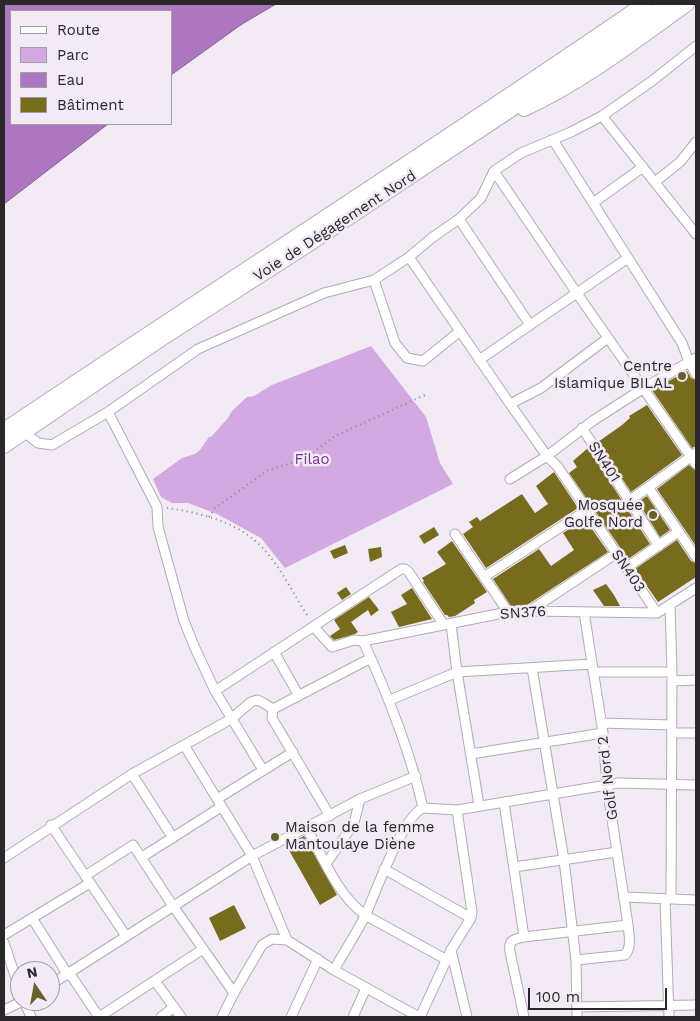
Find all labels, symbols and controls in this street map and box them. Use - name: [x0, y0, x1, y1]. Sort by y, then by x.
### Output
- legend: [10, 10, 172, 125]
- text: Route: [57, 21, 100, 39]
- text: Parc: [57, 46, 89, 64]
- text: Eau: [57, 71, 84, 89]
- text: Bâtiment: [57, 96, 124, 114]
- street label: Voie de Dégagement Nord: [250, 167, 420, 285]
- place label: Centre Islamique BILAL: [554, 358, 672, 393]
- marker: Centre Islamique BILAL: [676, 370, 688, 382]
- street label: SN401: [584, 438, 624, 486]
- park label: Filao: [294, 451, 330, 469]
- place label: Mosquée Golfe Nord: [564, 497, 643, 532]
- marker: Mosquée Golfe Nord: [647, 509, 659, 521]
- street label: SN403: [607, 546, 649, 596]
- street label: SN376: [499, 602, 547, 624]
- street label: Golf Nord 2: [594, 735, 622, 821]
- place label: Maison de la femme Mantoulaye Diène: [285, 819, 434, 854]
- marker: Maison de la femme Mantoulaye Diène: [269, 831, 281, 843]
- north arrow: [10, 961, 60, 1011]
- text: N: [25, 963, 39, 981]
- scale bar: [530, 978, 669, 1010]
- text: 100 m: [536, 988, 580, 1006]

